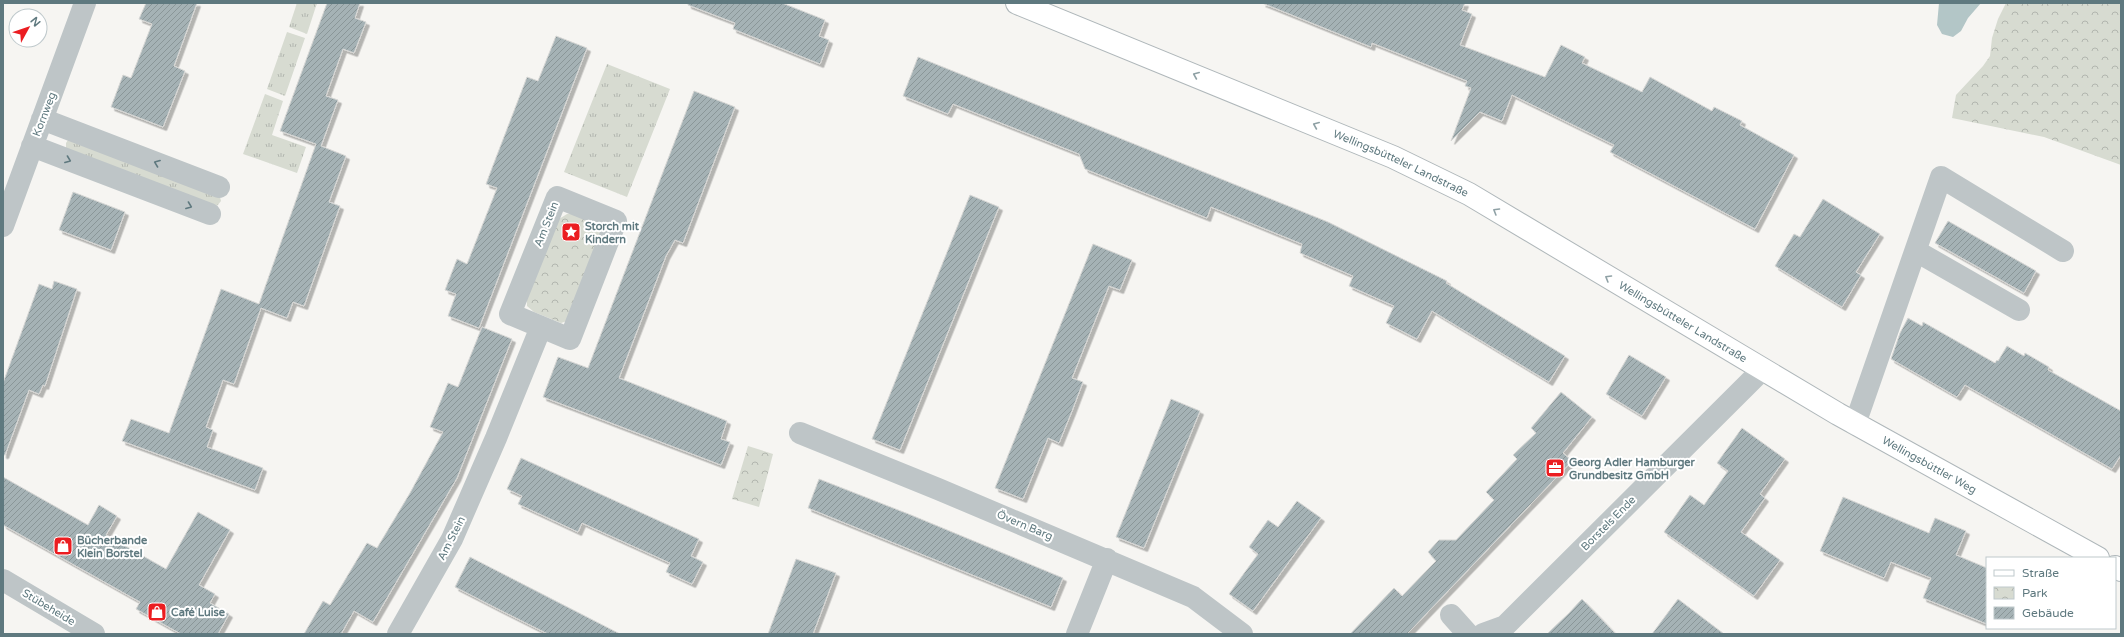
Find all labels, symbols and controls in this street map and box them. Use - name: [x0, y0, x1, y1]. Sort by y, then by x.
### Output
- north arrow: [8, 8, 48, 48]
- text: N: [27, 14, 43, 29]
- one-way arrow: [1192, 72, 1199, 80]
- street label: Kornweg: [30, 90, 59, 138]
- one-way arrow: [1312, 122, 1319, 130]
- street label: Wellingsbütteler Landstraße: [1331, 127, 1471, 200]
- one-way arrow: [65, 155, 72, 163]
- one-way arrow: [153, 160, 160, 168]
- street label: Am Stein: [532, 200, 561, 249]
- one-way arrow: [186, 202, 193, 210]
- one-way arrow: [1493, 208, 1500, 215]
- place label: Storch mit Kindern: [585, 220, 640, 246]
- place icon: Storch mit Kindern: [560, 221, 582, 243]
- one-way arrow: [1605, 275, 1612, 282]
- street label: Wellingsbütteler Landstraße: [1616, 279, 1749, 365]
- street label: Wellingsbüttler Weg: [1880, 434, 1979, 496]
- place label: Georg Adler Hamburger Grundbesitz GmbH: [1569, 456, 1696, 482]
- office icon: Georg Adler Hamburger Grundbesitz GmbH: [1544, 457, 1566, 479]
- street label: Borstels Ende: [1578, 493, 1638, 553]
- street label: Övern Barg: [995, 508, 1055, 543]
- street label: Am Stein: [435, 514, 468, 562]
- place label: Bücherbande Klein Borstel: [77, 534, 148, 560]
- shop icon: Bücherbande Klein Borstel: [52, 535, 74, 557]
- legend: [1986, 557, 2116, 629]
- text: Straße: [2022, 566, 2059, 580]
- text: Park: [2022, 586, 2048, 600]
- street label: Stübeheide: [20, 587, 78, 628]
- shop icon: Café Luise: [146, 601, 168, 623]
- place label: Café Luise: [171, 606, 226, 619]
- text: Gebäude: [2022, 606, 2074, 620]

